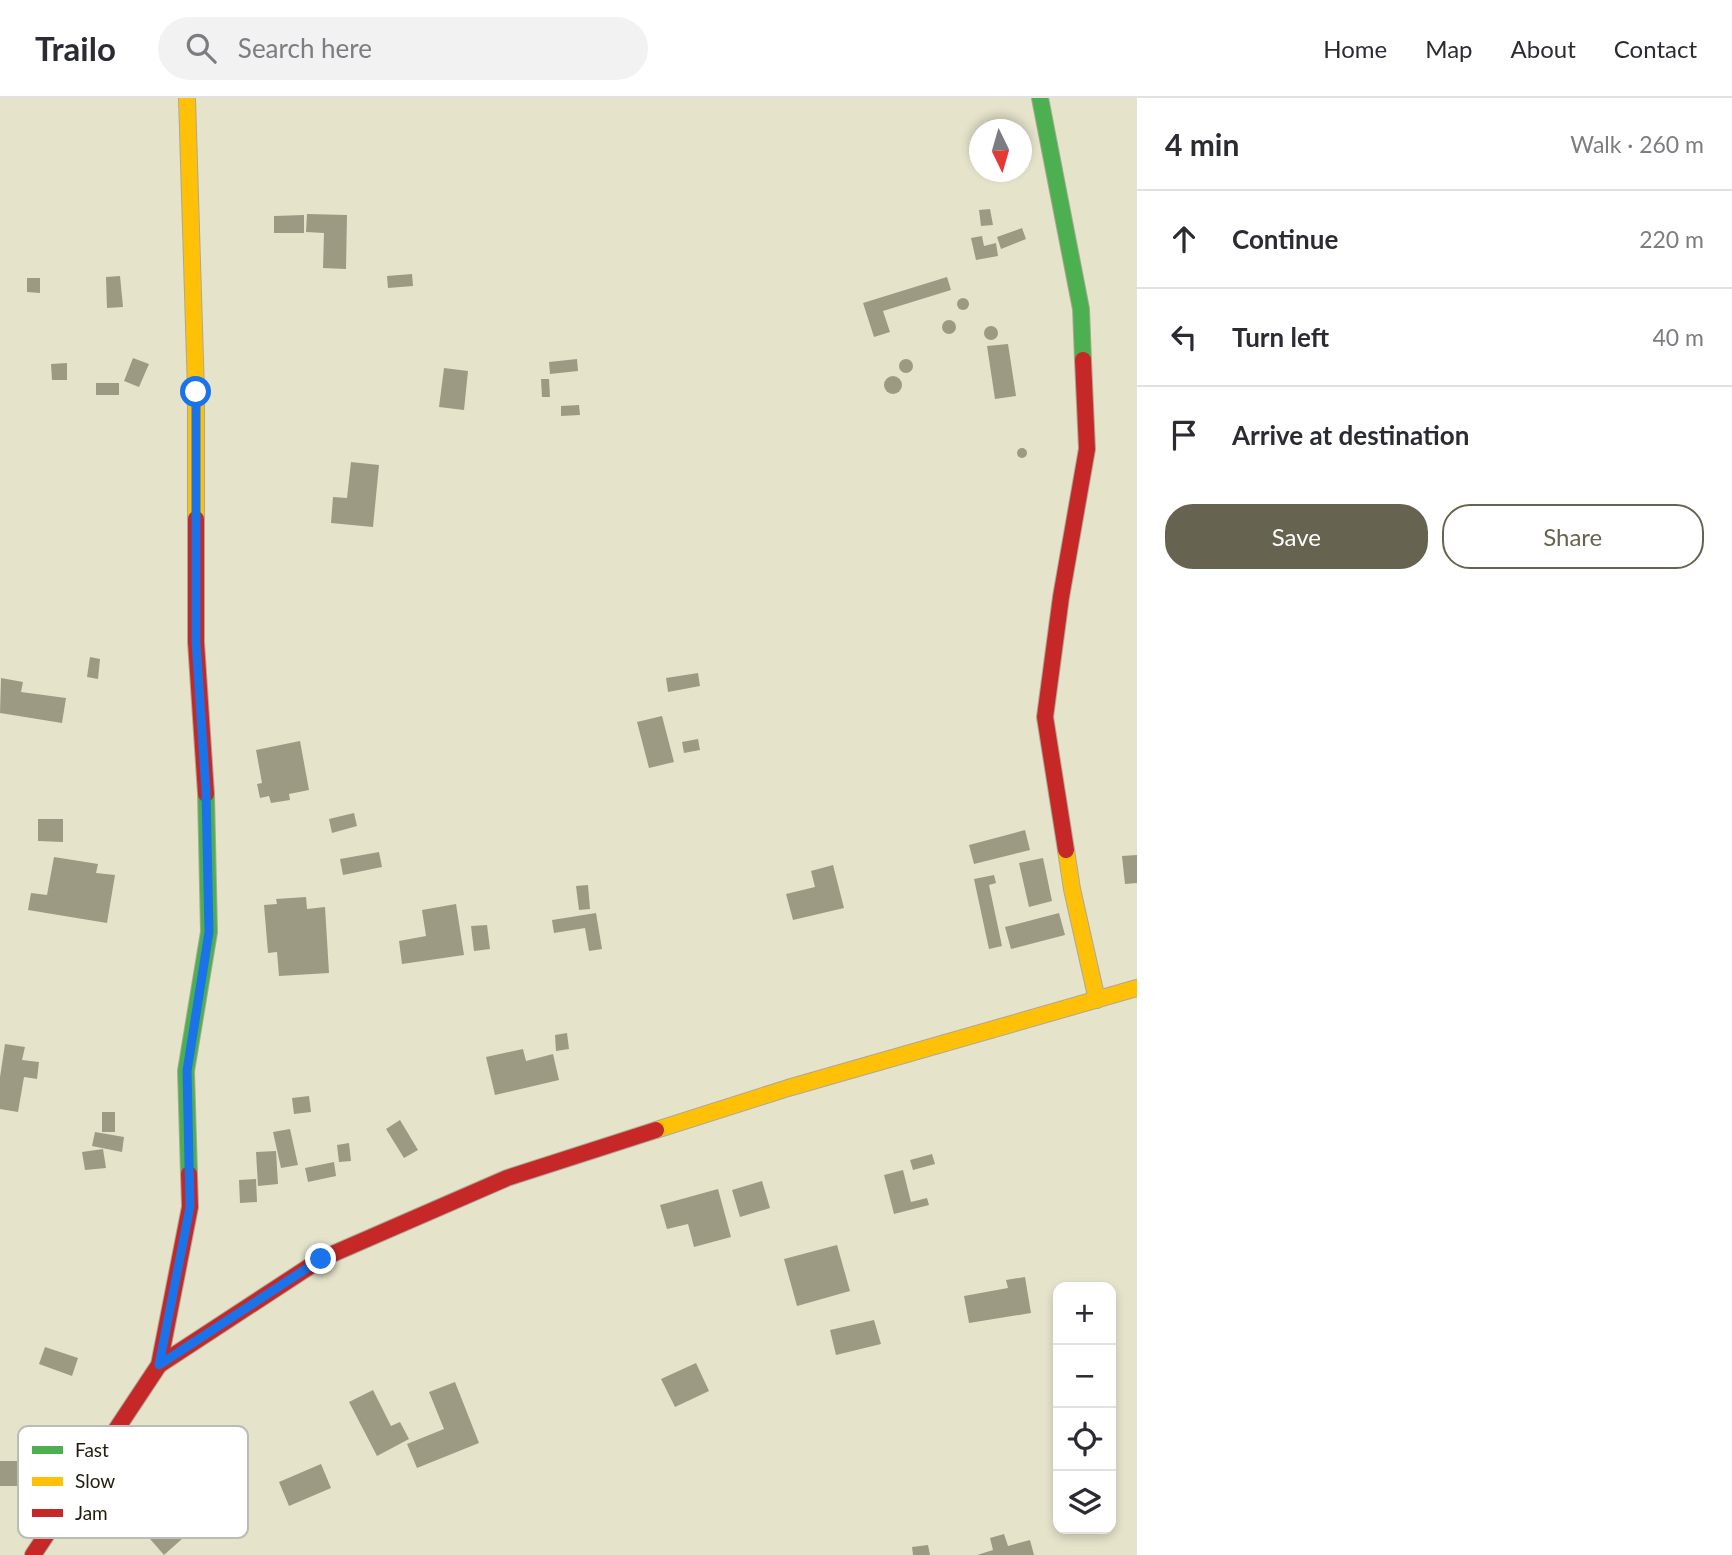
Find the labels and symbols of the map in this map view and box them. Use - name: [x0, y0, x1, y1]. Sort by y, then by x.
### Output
- north arrow: [969, 119, 1032, 182]
- route start: [180, 376, 211, 407]
- route end: [305, 1243, 336, 1274]
- legend: [18, 1426, 248, 1538]
- text: Fast: [75, 1438, 109, 1461]
- text: Slow: [75, 1469, 115, 1492]
- text: Jam: [75, 1501, 108, 1524]

